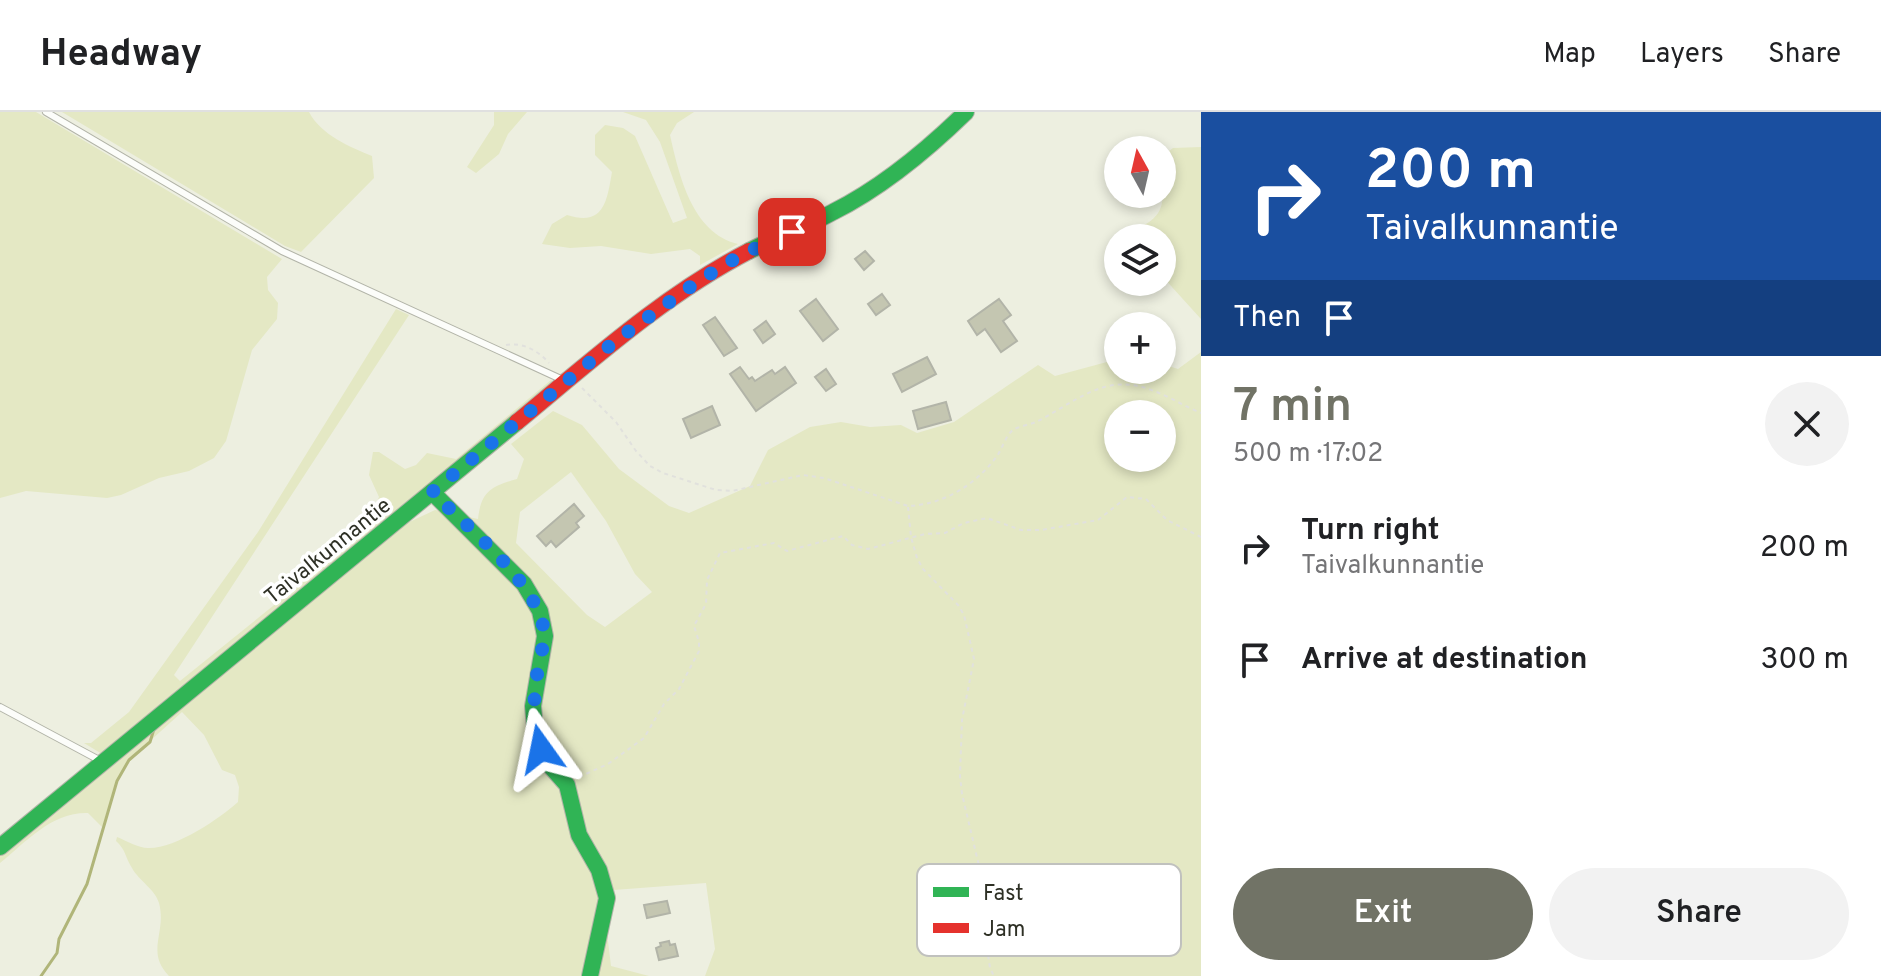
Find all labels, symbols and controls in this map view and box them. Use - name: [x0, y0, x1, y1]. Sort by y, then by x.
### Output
- text: Headway: [40, 31, 202, 80]
- text: Map: [1543, 37, 1596, 73]
- text: Layers: [1640, 37, 1724, 73]
- text: Share: [1768, 37, 1841, 73]
- north arrow: [1104, 136, 1176, 208]
- map controls: [1104, 136, 1176, 472]
- text: 200 m: [1365, 138, 1536, 208]
- icon: right: [1233, 144, 1337, 248]
- pin: [758, 198, 826, 266]
- text: Taivalkunnantie: [1365, 207, 1619, 253]
- icon: arrive: [770, 210, 814, 254]
- button: layers: [1104, 224, 1176, 296]
- icon: arrive: [1317, 296, 1361, 340]
- text: Then: [1233, 300, 1301, 337]
- button: +: [1104, 312, 1176, 384]
- text: 7 min: [1233, 378, 1352, 438]
- button: close: [1765, 382, 1849, 466]
- button: −: [1104, 400, 1176, 472]
- text: 500 m · 17:02: [1233, 438, 1383, 471]
- street label: Taivalkunnantie: [260, 493, 397, 611]
- text: Turn right: [1301, 513, 1439, 550]
- icon: right: [1233, 526, 1277, 570]
- text: 200 m: [1760, 530, 1849, 567]
- text: Taivalkunnantie: [1301, 550, 1484, 583]
- icon: arrive: [1233, 638, 1277, 682]
- text: Arrive at destination: [1301, 642, 1587, 679]
- text: 300 m: [1760, 642, 1849, 679]
- position arrow: [499, 707, 583, 791]
- legend: [917, 864, 1181, 956]
- button: Exit: [1233, 868, 1533, 960]
- button: Share: [1549, 868, 1849, 960]
- text: Fast: [983, 881, 1024, 908]
- text: Jam: [983, 917, 1026, 944]

